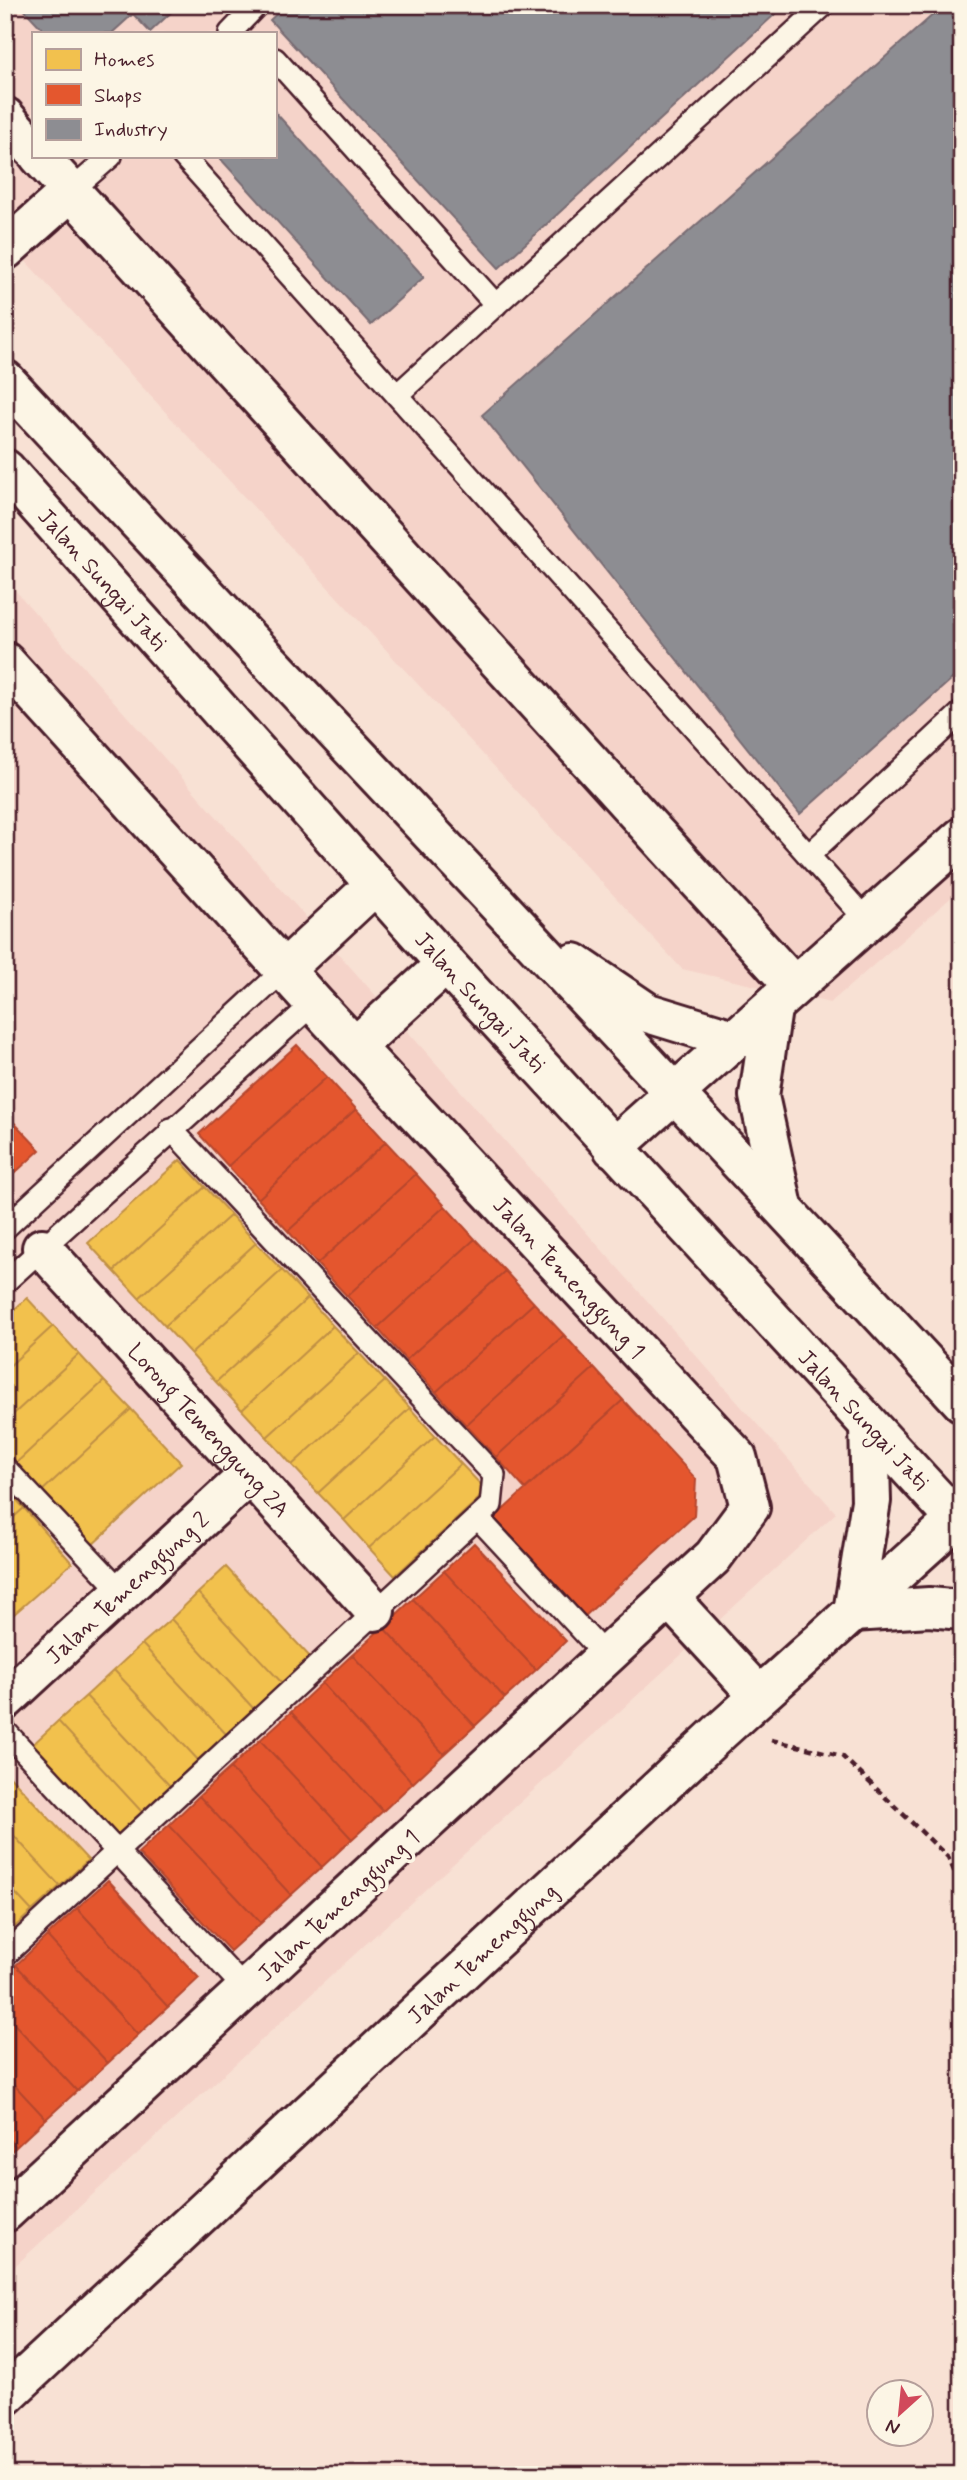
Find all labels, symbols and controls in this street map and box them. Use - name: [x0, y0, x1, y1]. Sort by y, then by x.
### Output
- legend: [32, 32, 276, 158]
- text: Homes: [94, 46, 154, 74]
- text: Shops: [94, 82, 142, 110]
- text: Industry: [94, 116, 168, 144]
- street label: Jalan Sungai Jati: [30, 503, 173, 658]
- street label: Jalan Sungai Jati: [407, 926, 551, 1080]
- street label: Jalan Temenggung 1: [485, 1191, 651, 1366]
- street label: Lorong Temenggung 2A: [120, 1338, 295, 1525]
- street label: Jalan Sungai Jati: [790, 1344, 935, 1497]
- street label: Jalan Temenggung 2: [40, 1506, 216, 1672]
- street label: Jalan Temenggung 1: [252, 1824, 428, 1991]
- street label: Jalan Temenggung: [402, 1877, 565, 2032]
- north arrow: [866, 2378, 936, 2448]
- text: N: [882, 2413, 904, 2441]

